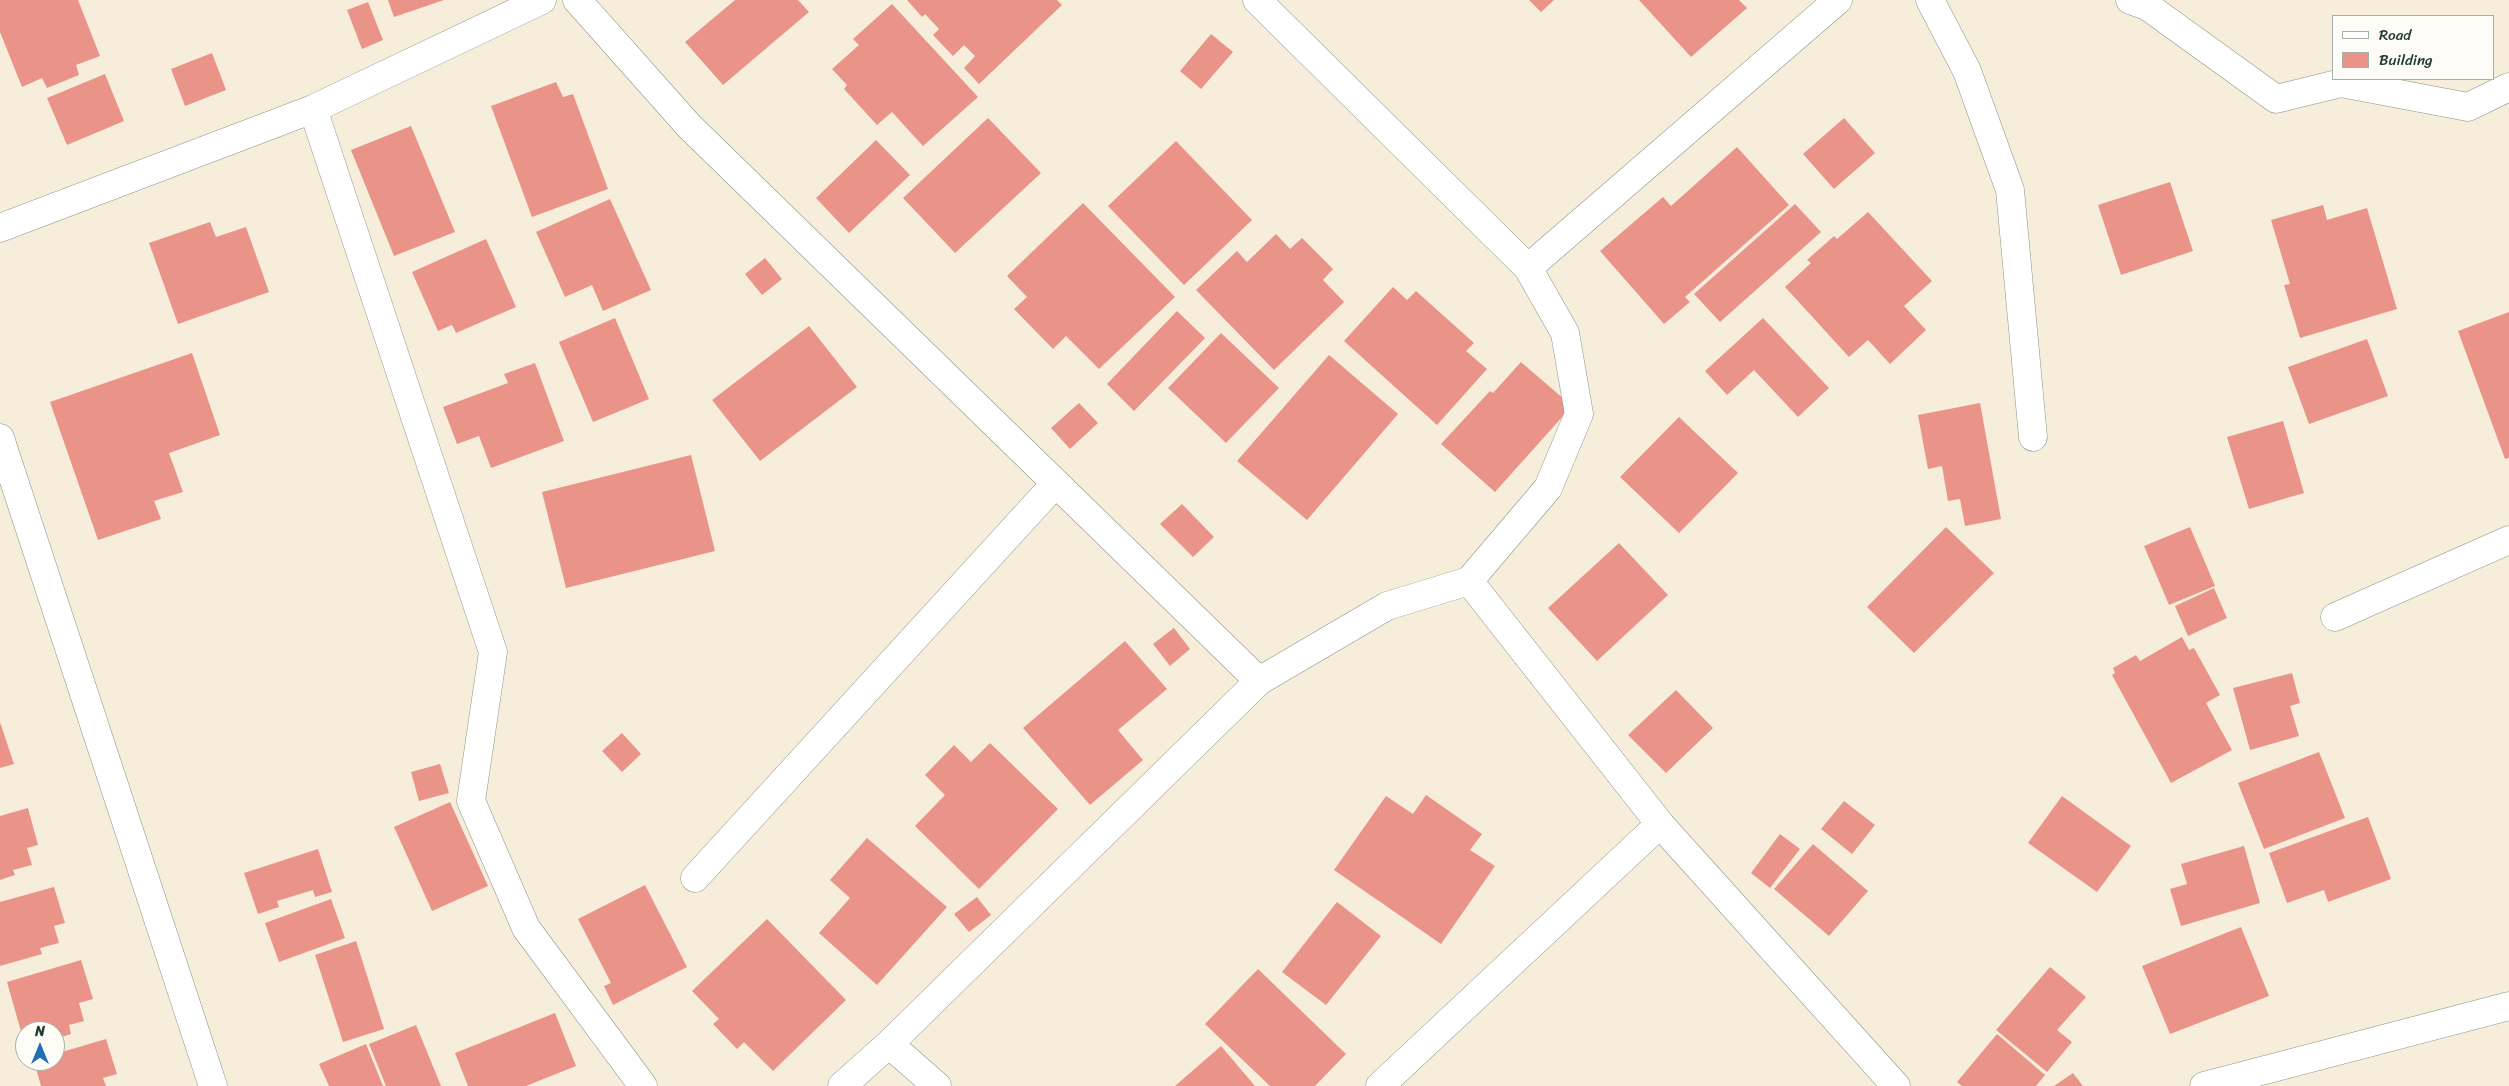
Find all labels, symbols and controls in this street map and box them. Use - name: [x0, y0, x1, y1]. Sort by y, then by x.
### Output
- legend: [2332, 15, 2494, 80]
- text: Road: [2379, 22, 2411, 48]
- text: Building: [2379, 47, 2433, 73]
- text: N: [35, 1019, 45, 1044]
- north arrow: [15, 1021, 65, 1071]

